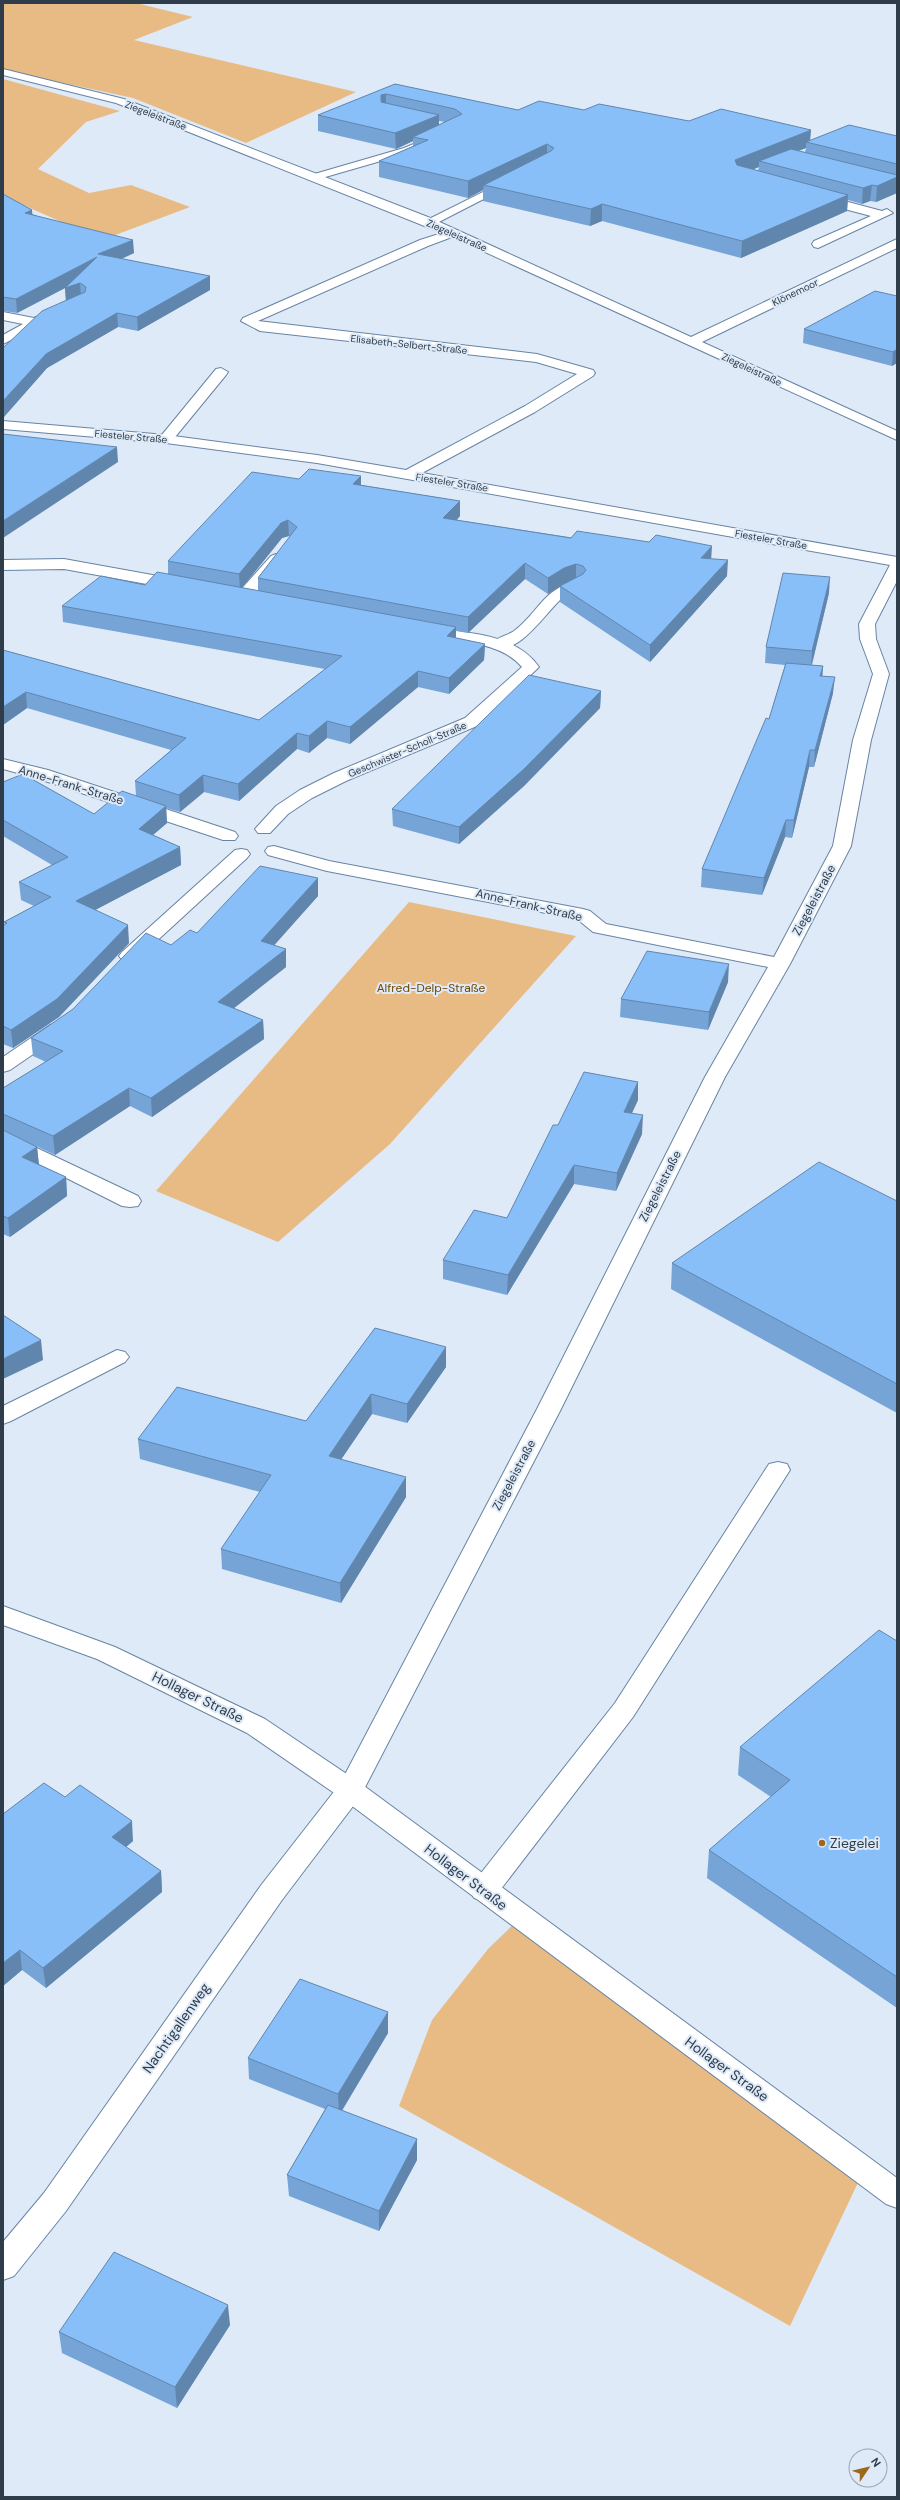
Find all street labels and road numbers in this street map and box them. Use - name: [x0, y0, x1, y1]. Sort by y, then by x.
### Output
- street label: Ziegeleistraße: [123, 98, 189, 133]
- street label: Ziegeleistraße: [425, 216, 489, 255]
- street label: Klönemoor: [770, 276, 821, 309]
- street label: Elisabeth-Selbert-Straße: [350, 332, 468, 357]
- street label: Ziegeleistraße: [720, 350, 784, 389]
- street label: Fiesteler Straße: [94, 427, 168, 446]
- street label: Fiesteler Straße: [415, 470, 489, 495]
- street label: Fiesteler Straße: [734, 527, 808, 552]
- street label: Geschwister-Scholl-Straße: [346, 718, 469, 780]
- street label: Anne-Frank-Straße: [16, 761, 126, 809]
- street label: Ziegeleistraße: [789, 862, 839, 938]
- street label: Anne-Frank-Straße: [474, 885, 584, 925]
- street label: Ziegeleistraße: [635, 1148, 685, 1224]
- street label: Ziegeleistraße: [489, 1437, 539, 1513]
- street label: Hollager Straße: [149, 1667, 247, 1727]
- street label: Hollager Straße: [421, 1840, 511, 1914]
- street label: Nachtigallenweg: [138, 1979, 214, 2077]
- street label: Hollager Straße: [681, 2032, 773, 2106]

